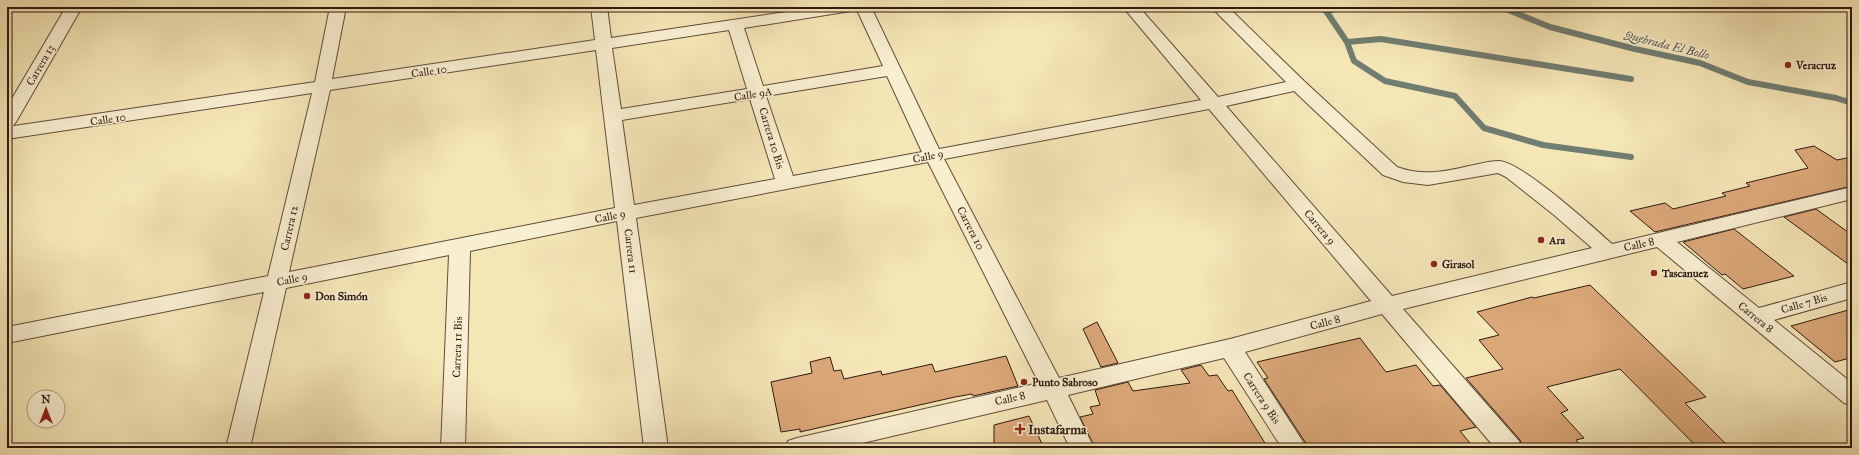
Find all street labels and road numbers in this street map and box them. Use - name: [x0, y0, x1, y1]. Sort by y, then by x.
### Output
- street label: Carrera 13: [24, 43, 57, 88]
- street label: Calle 10: [410, 63, 448, 80]
- street label: Calle 9A: [733, 85, 774, 104]
- street label: Carrera 10 Bis: [756, 106, 787, 170]
- street label: Calle 10: [89, 111, 127, 128]
- street label: Calle 9: [912, 147, 945, 166]
- street label: Carrera 12: [278, 204, 301, 252]
- street label: Carrera 10: [954, 204, 987, 252]
- street label: Calle 9: [594, 207, 627, 226]
- street label: Carrera 9: [1301, 207, 1338, 248]
- street label: Carrera 11: [621, 228, 640, 274]
- street label: Calle 8: [1623, 235, 1656, 254]
- street label: Calle 9: [276, 270, 309, 289]
- street label: Calle 7 Bis: [1780, 291, 1829, 316]
- street label: Carrera 8: [1735, 299, 1776, 336]
- street label: Calle 8: [1309, 312, 1342, 333]
- street label: Carrera 11 Bis: [450, 316, 465, 378]
- street label: Carrera 9 Bis: [1240, 370, 1283, 426]
- street label: Calle 8: [994, 389, 1027, 408]

